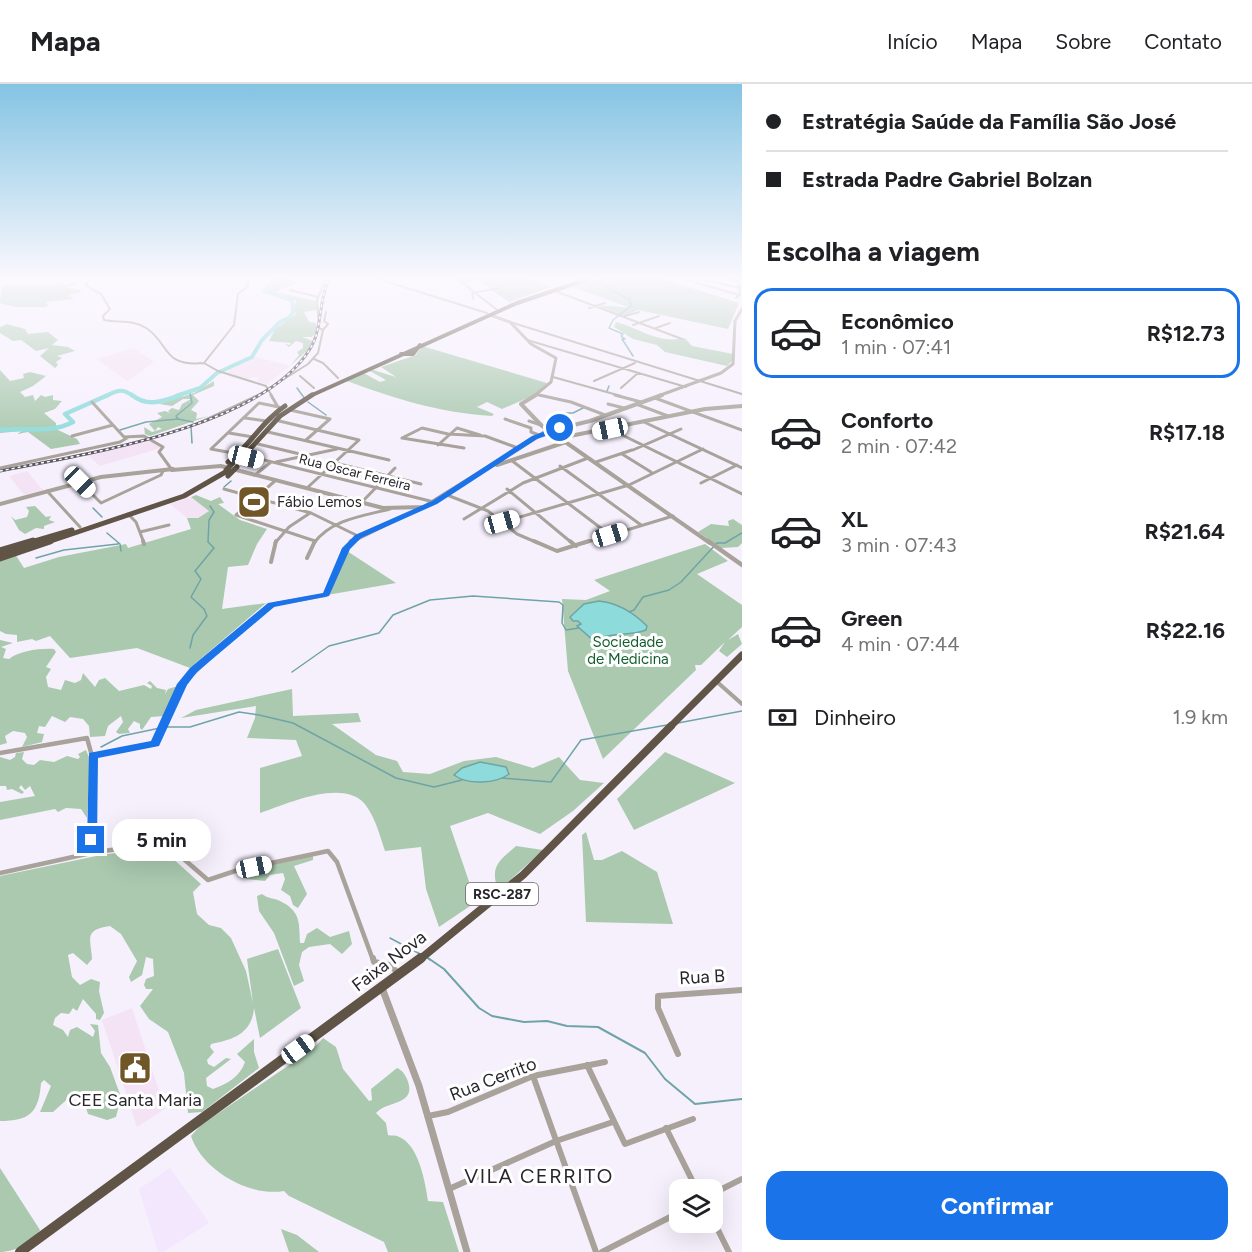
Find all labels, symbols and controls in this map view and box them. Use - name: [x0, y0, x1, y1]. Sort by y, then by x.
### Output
- text: Mapa: [30, 24, 101, 58]
- text: Início: [887, 29, 938, 54]
- text: Mapa: [971, 29, 1022, 54]
- text: Sobre: [1055, 29, 1111, 54]
- text: Contato: [1144, 29, 1222, 54]
- text: Estratégia Saúde da Família São José: [802, 108, 1176, 135]
- text: Estrada Padre Gabriel Bolzan: [802, 166, 1092, 193]
- text: Escolha a viagem: [766, 235, 980, 268]
- icon: car: [769, 306, 823, 360]
- text: Econômico: [841, 308, 954, 335]
- text: R$12.73: [1147, 320, 1225, 347]
- text: 1 min · 07:41: [841, 335, 951, 359]
- icon: car: [769, 405, 823, 459]
- text: Conforto: [841, 407, 933, 434]
- route start: [546, 414, 573, 441]
- car: [591, 416, 629, 442]
- text: R$17.18: [1149, 419, 1225, 446]
- text: 2 min · 07:42: [841, 434, 957, 458]
- car: [226, 444, 266, 470]
- street label: Rua Oscar Ferreira: [297, 450, 413, 495]
- car: [61, 463, 99, 501]
- sports icon: Fábio Lemos: [236, 484, 272, 520]
- place label: Fábio Lemos: [277, 493, 362, 511]
- icon: car: [769, 504, 823, 558]
- text: XL: [841, 506, 868, 533]
- car: [482, 508, 522, 536]
- text: R$21.64: [1144, 518, 1225, 545]
- car: [590, 521, 630, 549]
- text: 3 min · 07:43: [841, 533, 957, 557]
- icon: car: [769, 603, 823, 657]
- text: Green: [841, 605, 903, 632]
- text: R$22.16: [1146, 617, 1225, 644]
- text: 4 min · 07:44: [841, 632, 960, 656]
- park label: Sociedade de Medicina: [587, 633, 669, 668]
- icon: cash: [766, 701, 799, 734]
- text: Dinheiro: [814, 704, 896, 731]
- text: 1.9 km: [1173, 705, 1228, 729]
- callout: 5 min: [112, 819, 211, 861]
- route end: [77, 826, 104, 853]
- text: 5 min: [136, 828, 187, 852]
- car: [235, 854, 273, 880]
- road number: RSC-287: [466, 883, 538, 905]
- street label: Faixa Nova: [347, 926, 431, 996]
- street label: Rua B: [678, 965, 726, 989]
- car: [278, 1031, 318, 1067]
- public building icon: CEE Santa Maria: [117, 1050, 153, 1086]
- street label: Rua Cerrito: [446, 1052, 540, 1106]
- place label: CEE Santa Maria: [68, 1089, 202, 1111]
- district label: VILA CERRITO: [464, 1164, 614, 1188]
- button: Confirmar: [766, 1171, 1228, 1240]
- map controls: [669, 1179, 723, 1233]
- button: layers: [669, 1179, 723, 1233]

